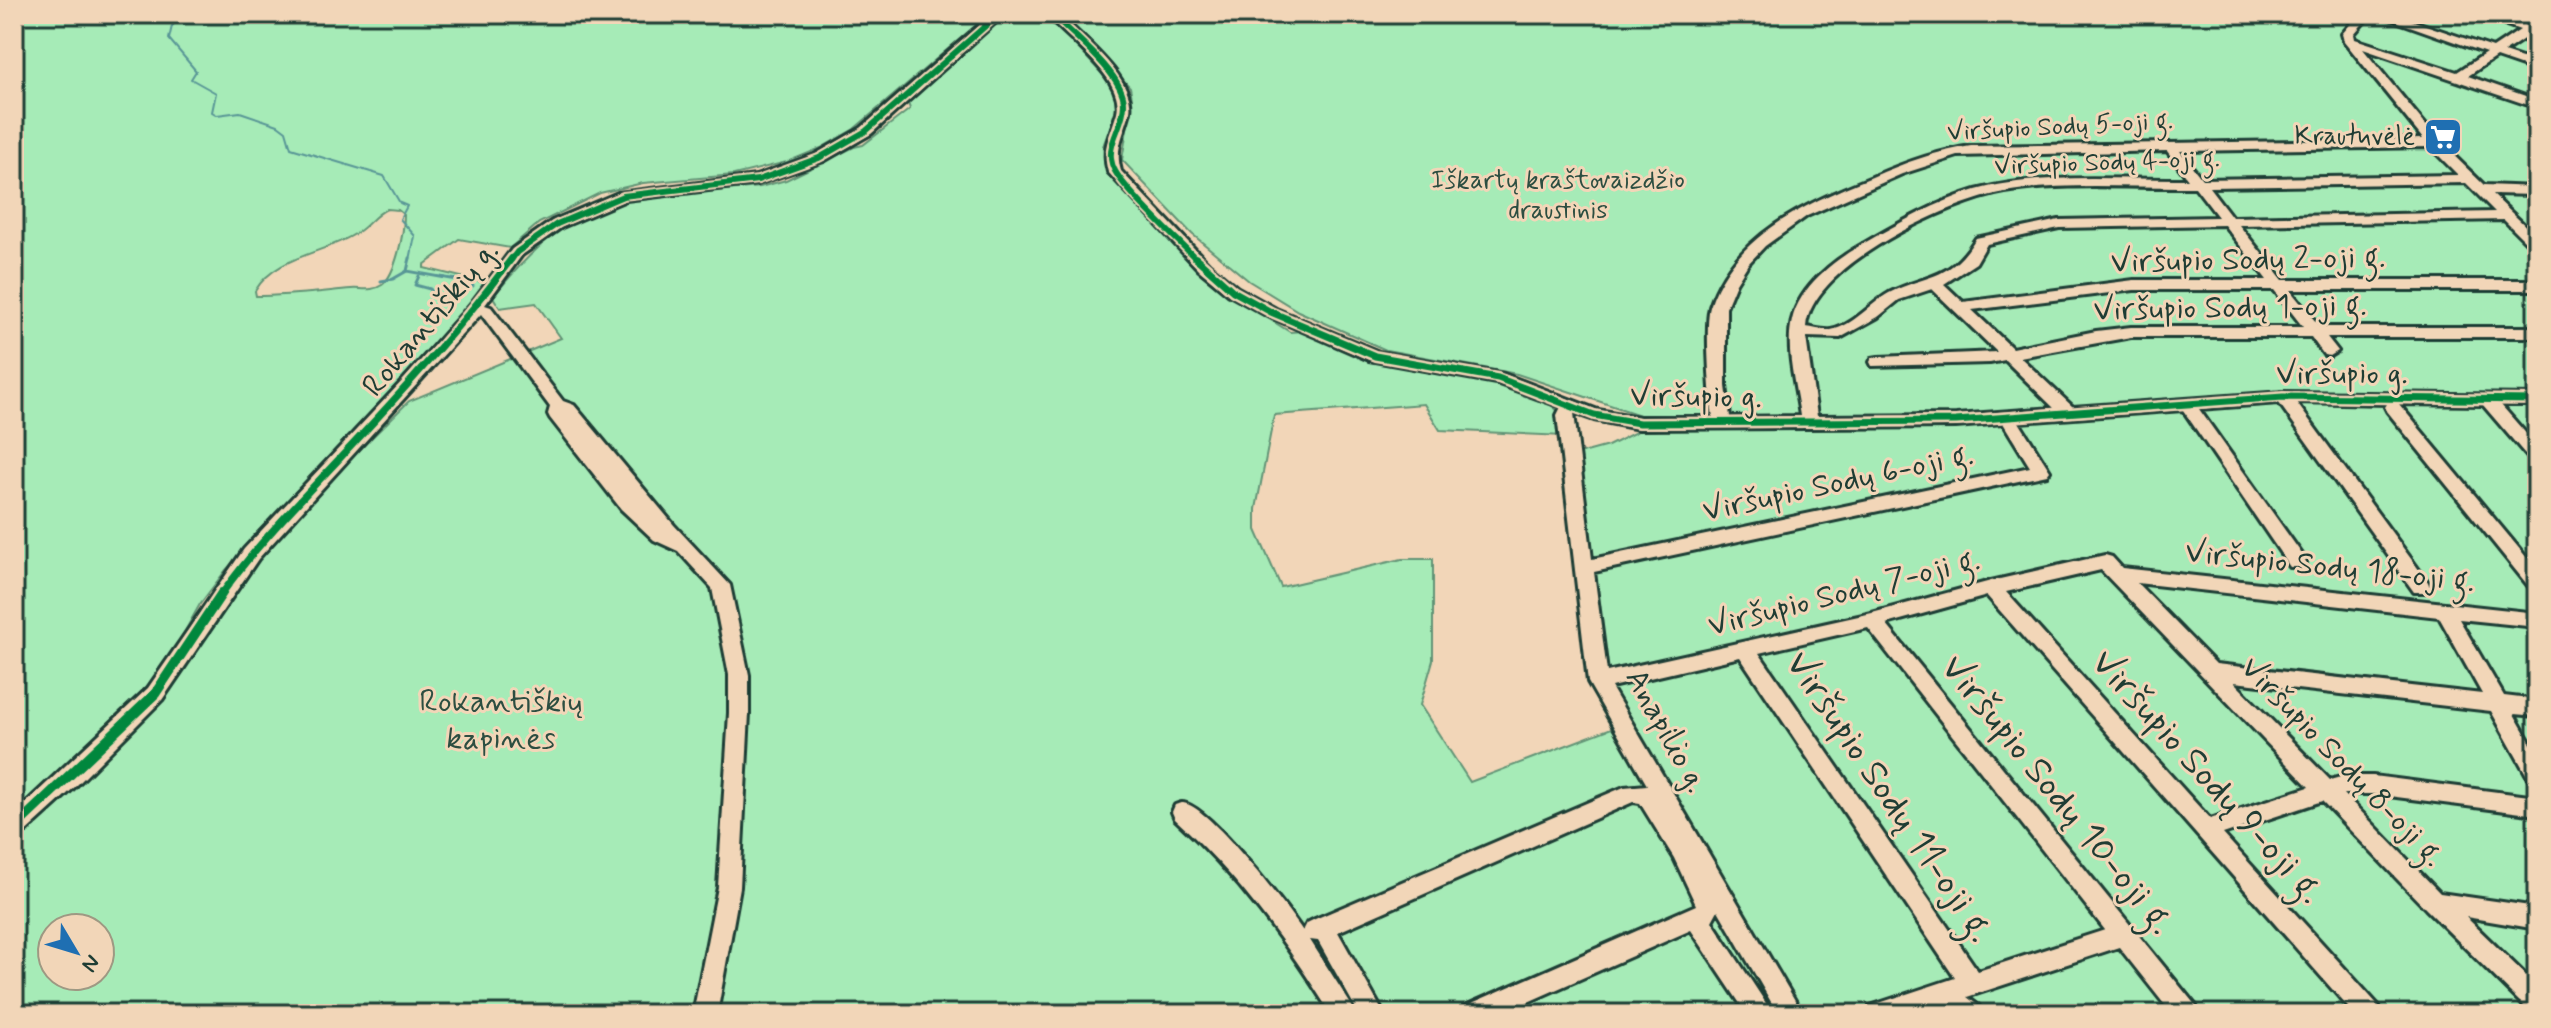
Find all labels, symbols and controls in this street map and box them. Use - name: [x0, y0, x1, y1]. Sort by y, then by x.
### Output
- street label: Viršupio Sodų 5-oji g.: [1946, 104, 2174, 153]
- supermarket icon: Krautuvėlė: [2422, 116, 2464, 158]
- place label: Krautuvėlė: [2294, 120, 2415, 154]
- street label: Viršupio Sodų 4-oji g.: [1994, 142, 2221, 187]
- park label: Iškartų kraštovaizdžio draustinis: [1431, 164, 1685, 228]
- street label: Rokantiškių g.: [353, 232, 509, 406]
- street label: Viršupio Sodų 2-oji g.: [2110, 237, 2386, 286]
- street label: Viršupio Sodų 1-oji g.: [2093, 285, 2367, 334]
- street label: Viršupio g.: [2276, 353, 2408, 395]
- street label: Viršupio g.: [1630, 375, 1762, 419]
- street label: Viršupio Sodų 6-oji g.: [1699, 434, 1978, 535]
- street label: Viršupio Sodų 18-oji g.: [2183, 531, 2477, 606]
- street label: Viršupio Sodų 7-oji g.: [1704, 539, 1985, 650]
- street label: Viršupio Sodų 9-oji g.: [2077, 639, 2334, 917]
- street label: Viršupio Sodų 11-oji g.: [1770, 642, 2005, 954]
- street label: Viršupio Sodų 10-oji g.: [1926, 645, 2185, 948]
- street label: Viršupio Sodų 8-oji g.: [2228, 648, 2453, 878]
- street label: Anapilio g.: [1615, 662, 1717, 800]
- park label: Rokantiškių kapinės: [419, 681, 583, 760]
- north arrow: [36, 912, 116, 992]
- text: N: [75, 949, 106, 977]

